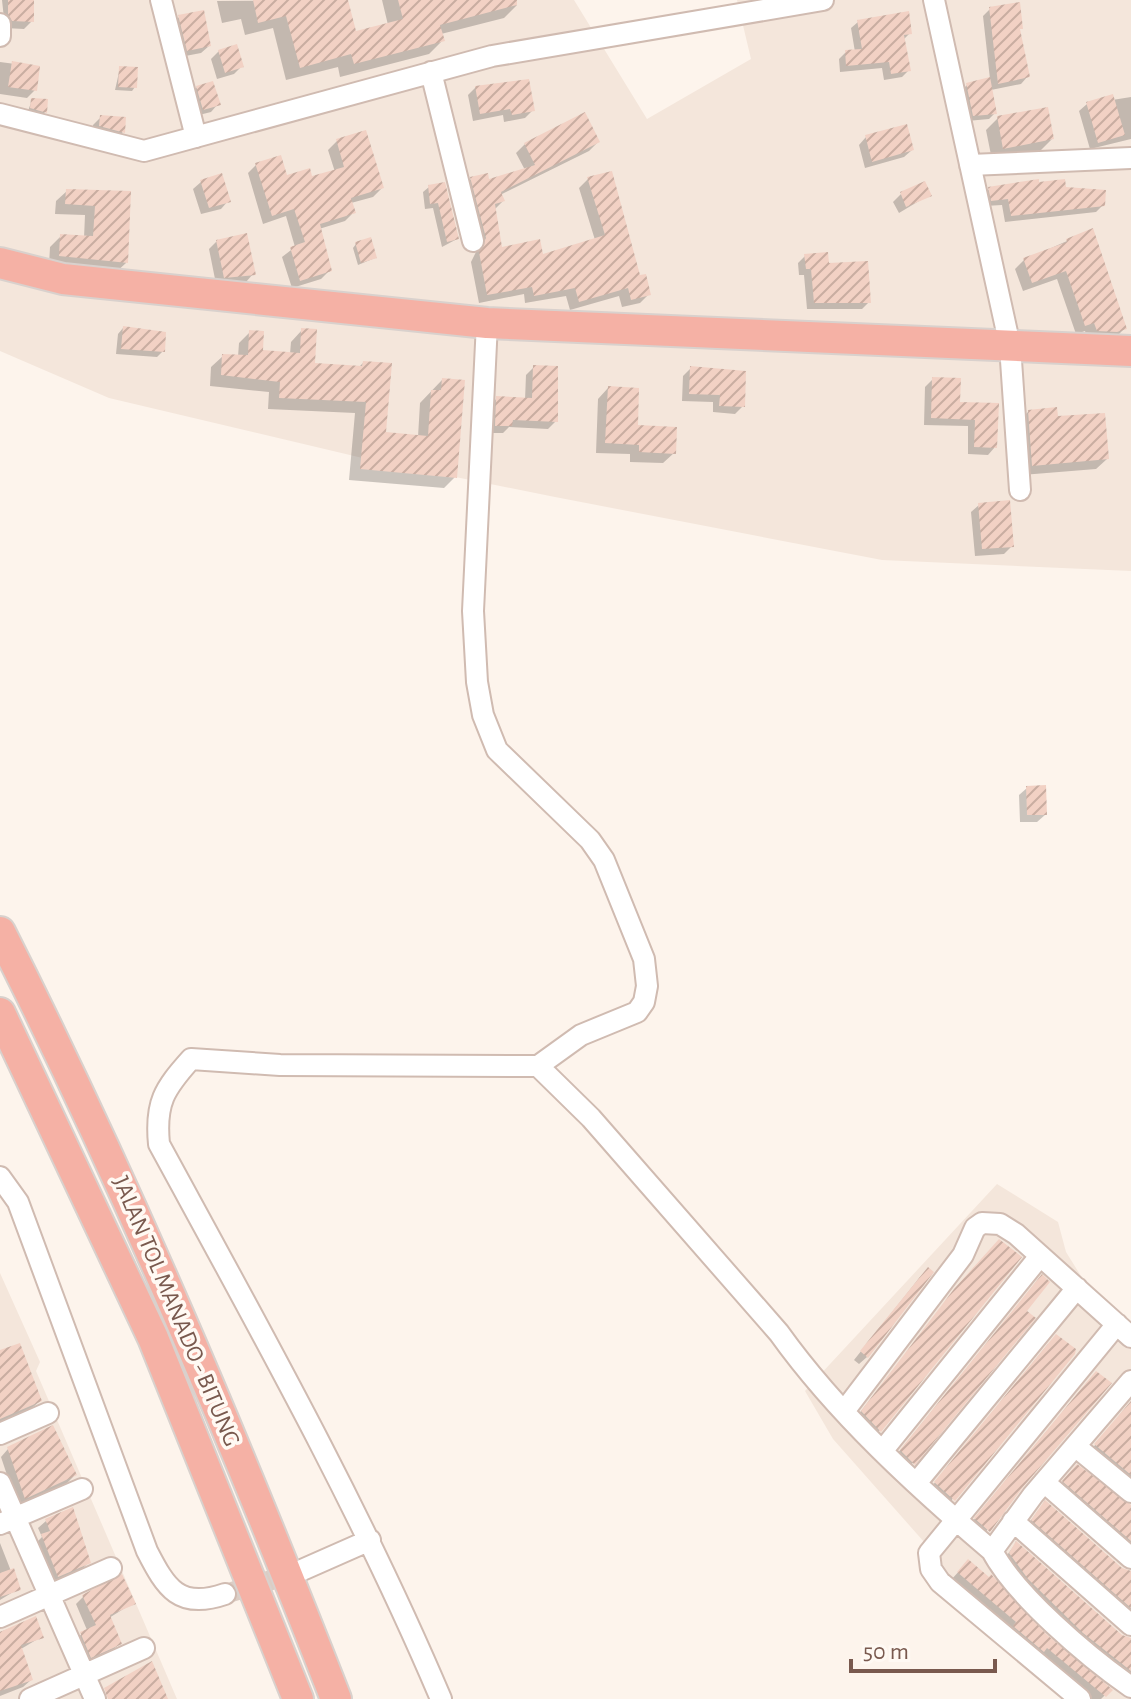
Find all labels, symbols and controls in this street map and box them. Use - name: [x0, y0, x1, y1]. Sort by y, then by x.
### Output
- street label: JALAN TOL MANADO - BITUNG: [108, 1173, 244, 1450]
- scale bar: [851, 1623, 995, 1673]
- text: 50 m: [863, 1640, 909, 1664]

